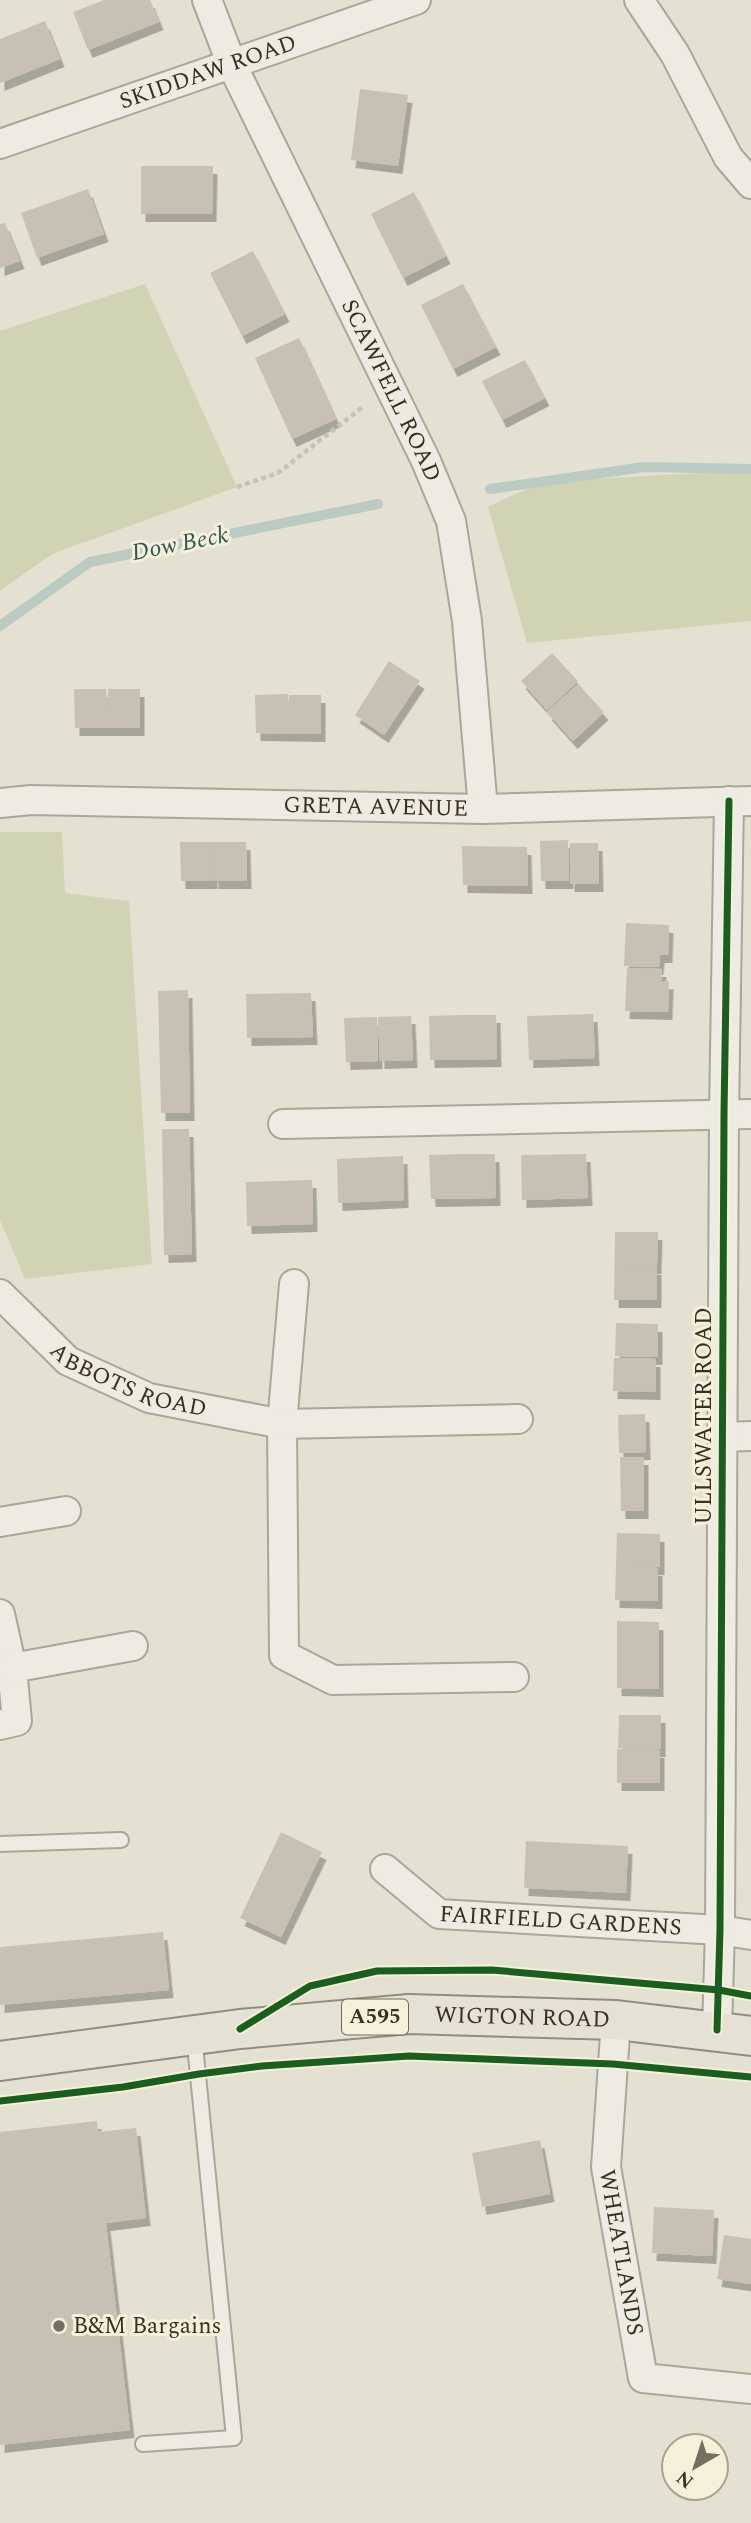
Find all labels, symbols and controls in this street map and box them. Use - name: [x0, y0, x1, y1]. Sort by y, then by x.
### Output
- street label: SKIDDAW ROAD: [115, 25, 301, 119]
- street label: SCAWFELL ROAD: [332, 293, 450, 487]
- water label: Dow Beck: [128, 517, 232, 571]
- street label: GRETA AVENUE: [283, 788, 468, 826]
- street label: ULLSWATER ROAD: [687, 1307, 722, 1525]
- street label: ABBOTS ROAD: [41, 1334, 210, 1426]
- street label: FAIRFIELD GARDENS: [438, 1897, 683, 1945]
- street label: WIGTON ROAD: [434, 1997, 610, 2037]
- road number: A595: [342, 2000, 408, 2035]
- street label: WHEATLANDS: [589, 2167, 653, 2338]
- place label: B&M Bargains: [73, 2309, 222, 2344]
- marker: B&M Bargains: [51, 2318, 67, 2334]
- north arrow: [660, 2432, 730, 2502]
- text: N: [670, 2463, 700, 2495]

